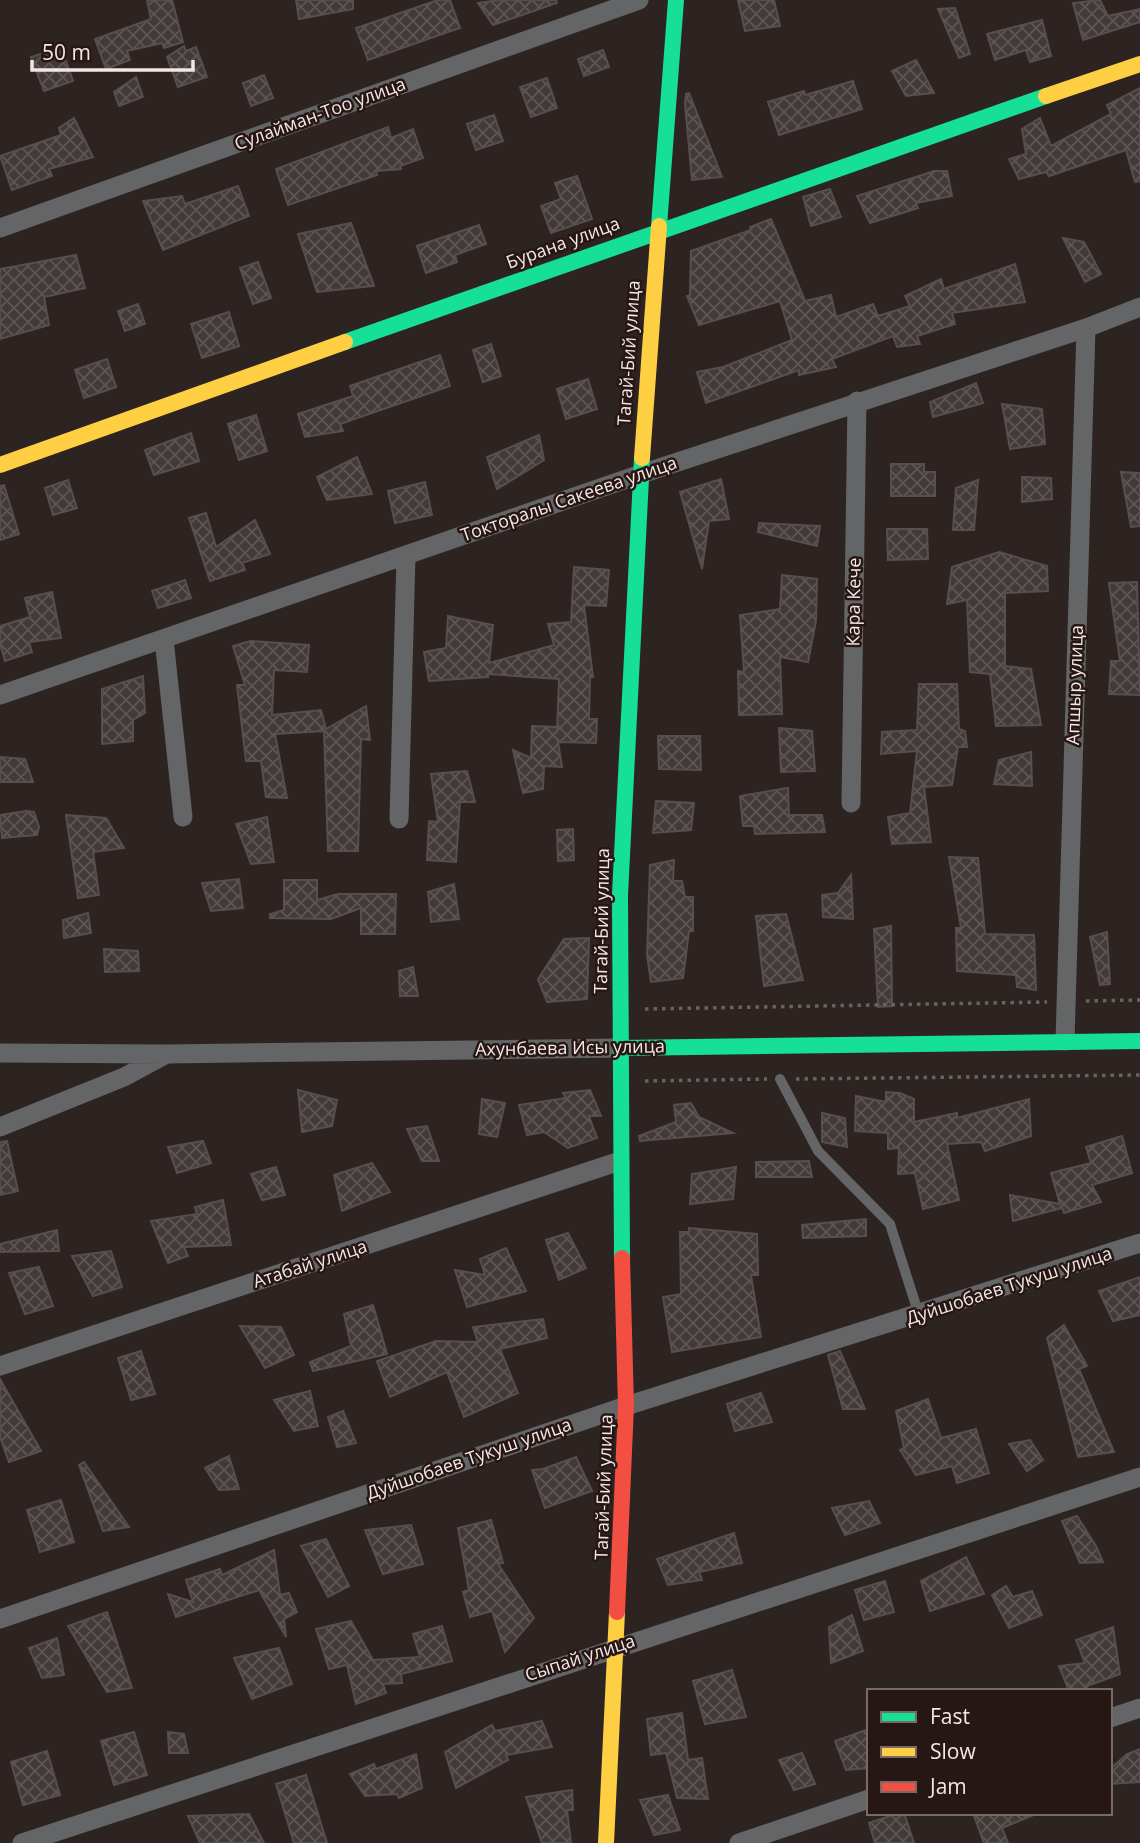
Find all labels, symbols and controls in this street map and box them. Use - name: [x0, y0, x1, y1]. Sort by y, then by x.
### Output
- scale bar: [32, 28, 192, 72]
- text: 50 m: [42, 38, 91, 66]
- street label: Сулайман-Тоо улица: [231, 71, 409, 155]
- street label: Бурана улица: [503, 210, 623, 274]
- street label: Тагай-Бий улица: [611, 280, 645, 426]
- street label: Токторалы Сакеева улица: [457, 450, 680, 546]
- street label: Кара Кече: [840, 557, 866, 647]
- street label: Апшыр улица: [1060, 625, 1088, 745]
- street label: Тагай-Бий улица: [588, 848, 614, 994]
- street label: Ахунбаева Исы улица: [475, 1033, 665, 1061]
- street label: Атабай улица: [250, 1233, 370, 1293]
- street label: Дуйшобаев Тукуш улица: [903, 1240, 1115, 1330]
- street label: Дуйшобаев Тукуш улица: [363, 1412, 574, 1504]
- street label: Тагай-Бий улица: [588, 1414, 618, 1560]
- street label: Сыпай улица: [522, 1628, 638, 1686]
- legend: [867, 1689, 1112, 1815]
- text: Fast: [930, 1702, 970, 1730]
- text: Slow: [930, 1737, 976, 1765]
- text: Jam: [928, 1772, 967, 1800]

